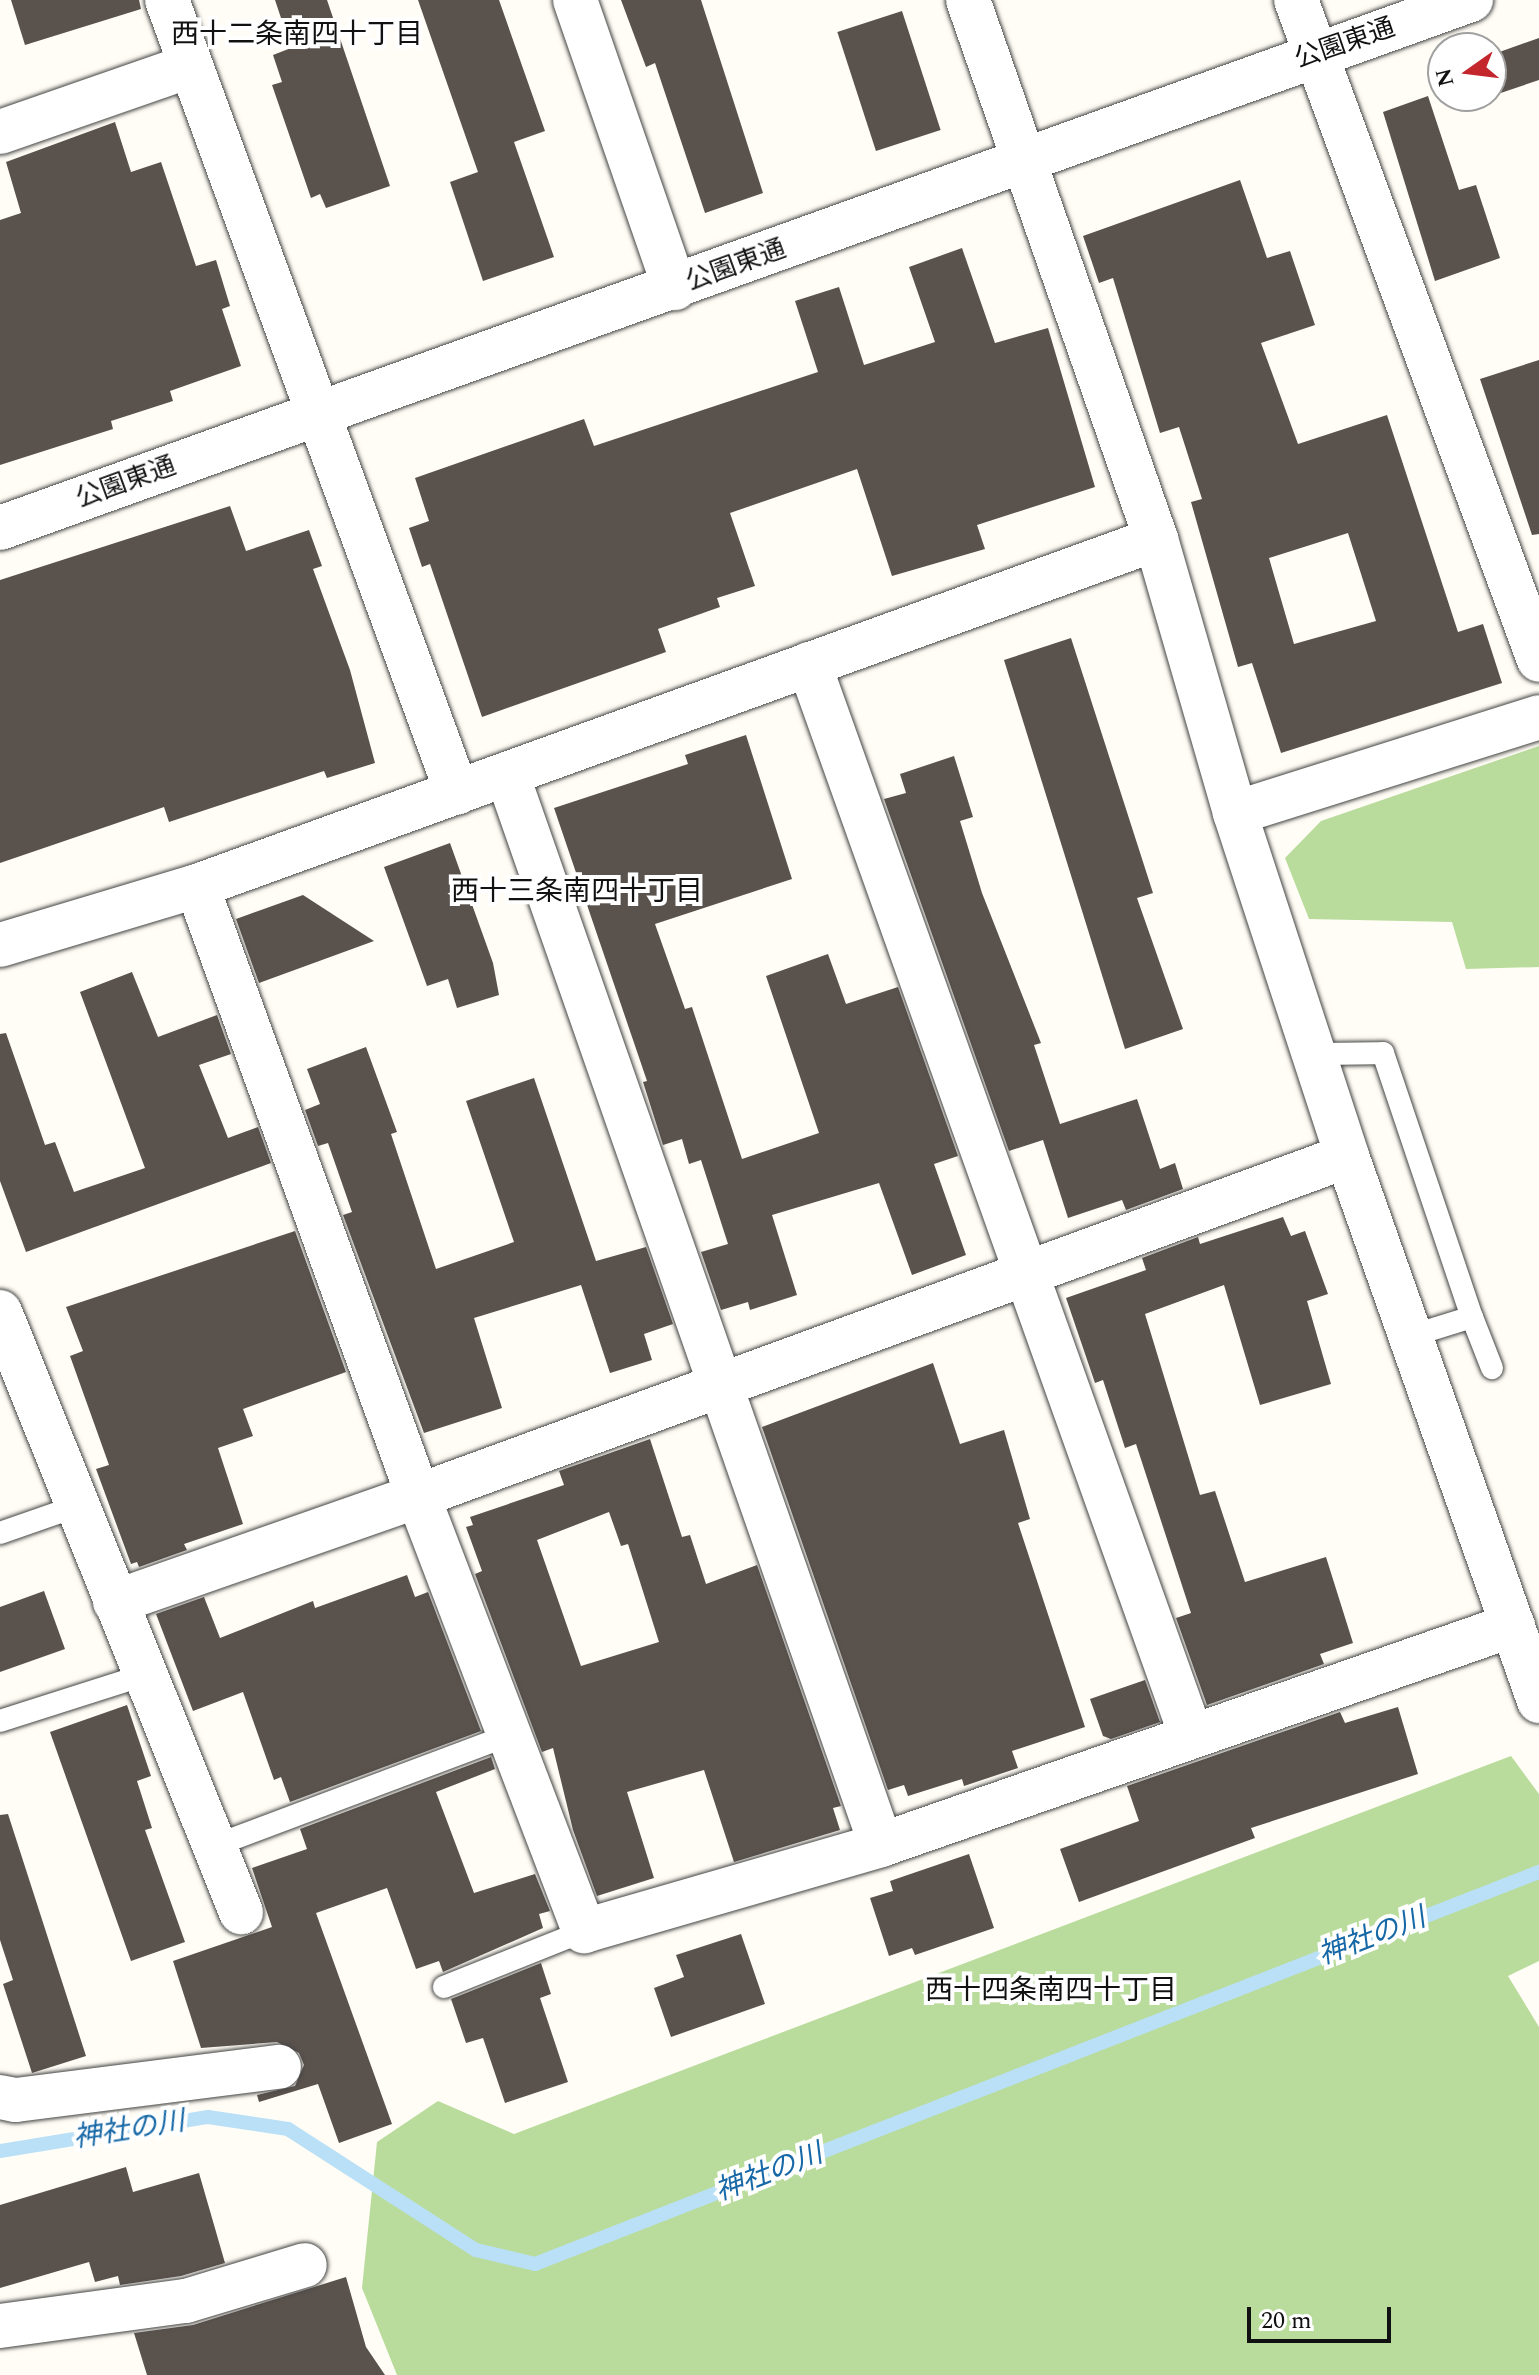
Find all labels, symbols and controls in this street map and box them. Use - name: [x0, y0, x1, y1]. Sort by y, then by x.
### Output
- street label: 公園東通: [1291, 12, 1399, 76]
- district label: 西十二条南四十丁目: [171, 18, 423, 52]
- north arrow: [1427, 32, 1507, 112]
- text: N: [1427, 65, 1463, 90]
- street label: 公園東通: [682, 234, 790, 298]
- street label: 公園東通: [72, 451, 180, 515]
- district label: 西十三条南四十丁目: [451, 875, 703, 909]
- water label: 神社の川: [1314, 1901, 1430, 1973]
- district label: 西十四条南四十丁目: [925, 1974, 1177, 2008]
- water label: 神社の川: [71, 2105, 187, 2155]
- water label: 神社の川: [711, 2137, 827, 2209]
- scale bar: [1251, 2291, 1395, 2341]
- text: 20 m: [1261, 2303, 1312, 2339]

